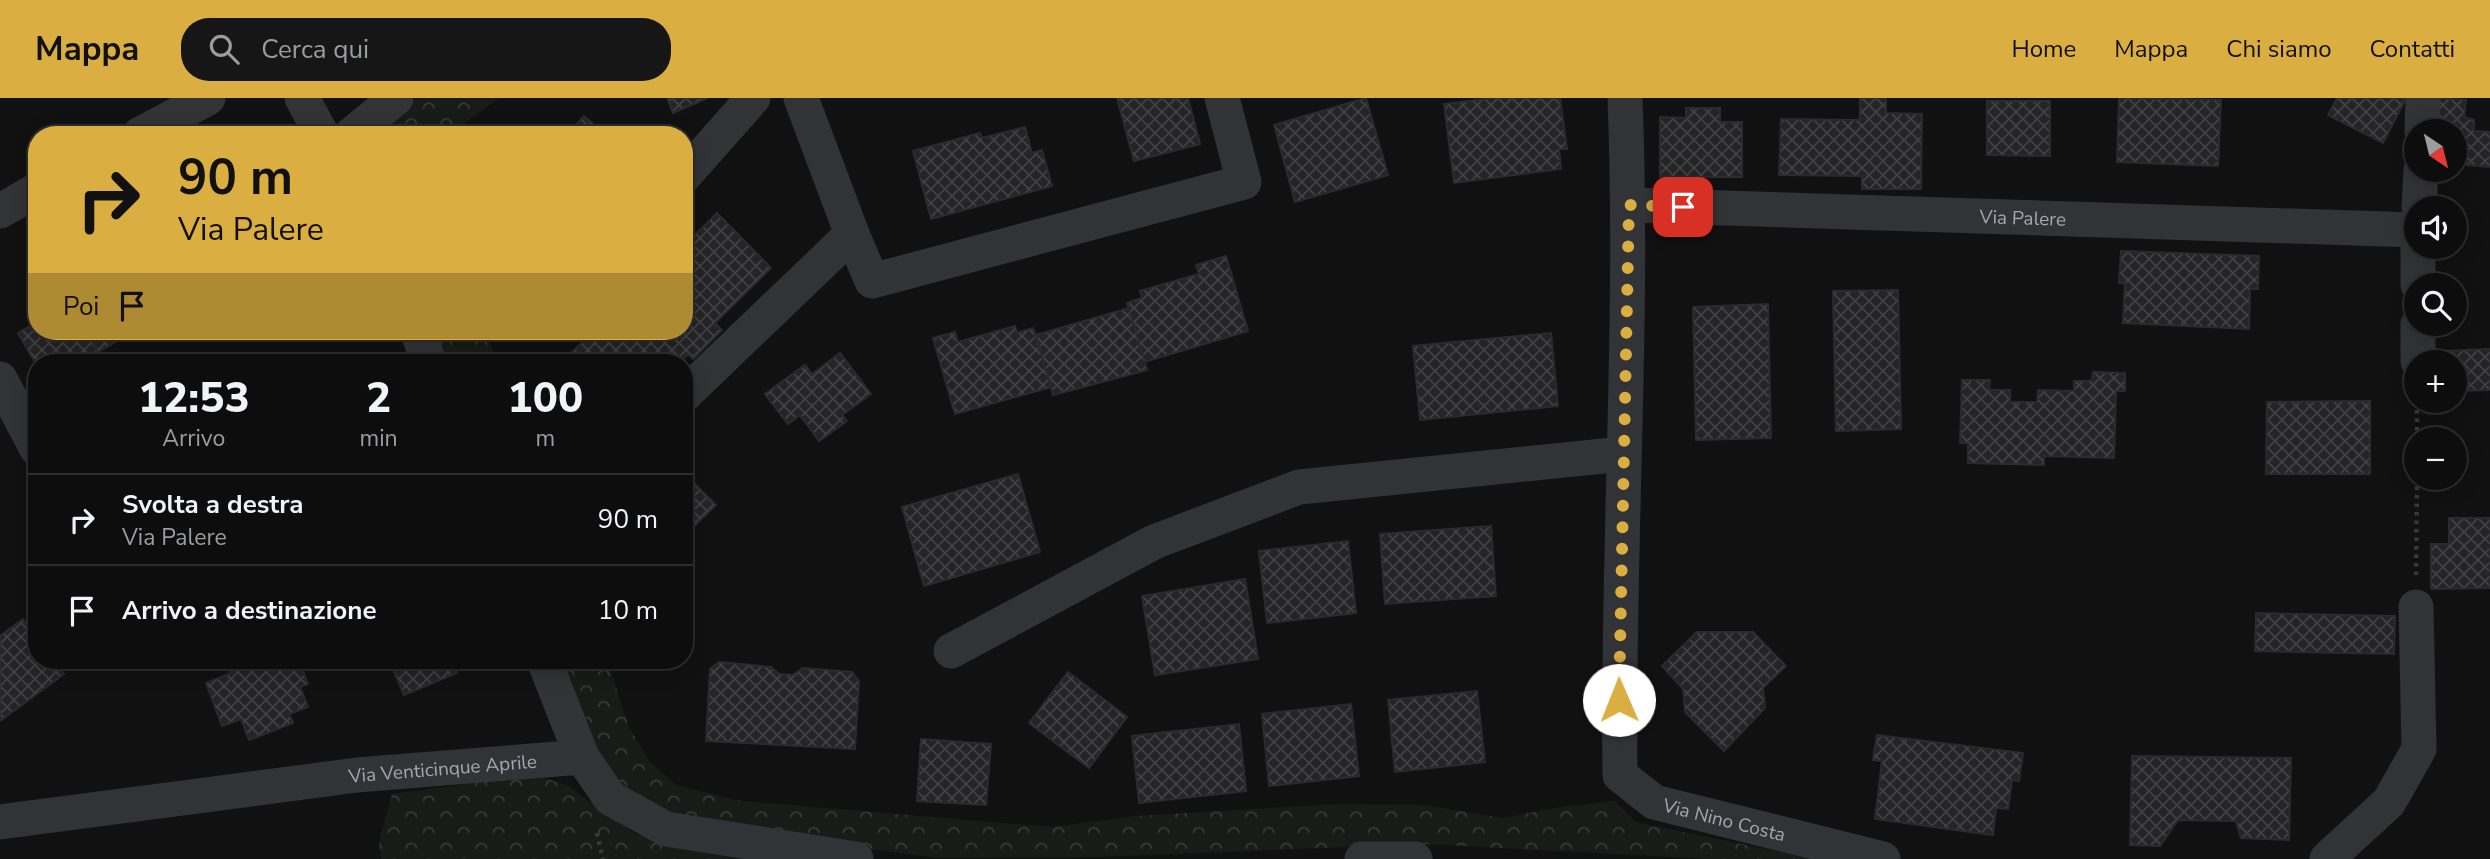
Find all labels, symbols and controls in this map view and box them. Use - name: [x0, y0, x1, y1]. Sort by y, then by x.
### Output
- search box: [181, 18, 671, 81]
- text: Mappa: [35, 27, 139, 72]
- icon: search: [205, 30, 243, 68]
- text: Cerca qui: [261, 32, 369, 67]
- text: Home: [2011, 33, 2076, 65]
- text: Mappa: [2114, 33, 2188, 65]
- text: Chi siamo: [2226, 33, 2332, 65]
- text: Contatti: [2370, 33, 2455, 65]
- north arrow: [2404, 119, 2468, 182]
- map controls: [2404, 119, 2467, 490]
- text: 90 m: [178, 144, 293, 211]
- icon: right: [63, 154, 154, 245]
- pin: [1653, 177, 1713, 237]
- icon: arrive: [1664, 188, 1702, 226]
- button: sound: [2404, 196, 2467, 259]
- street label: Via Palere: [1978, 204, 2066, 233]
- text: Via Palere: [178, 208, 324, 251]
- button: search: [2404, 273, 2467, 336]
- icon: arrive: [113, 287, 151, 325]
- text: Poi: [63, 289, 99, 324]
- button: +: [2404, 350, 2467, 413]
- text: 12:53: [138, 370, 250, 427]
- text: 2: [366, 370, 391, 427]
- text: 100: [508, 370, 583, 427]
- text: Arrivo: [162, 423, 225, 454]
- text: min: [360, 423, 398, 454]
- text: m: [535, 423, 555, 454]
- button: −: [2404, 427, 2467, 490]
- text: Svolta a destra: [122, 487, 304, 522]
- icon: right: [63, 501, 101, 539]
- text: 90 m: [598, 502, 658, 537]
- text: Via Palere: [122, 522, 227, 553]
- icon: arrive: [63, 592, 101, 630]
- text: Arrivo a destinazione: [122, 593, 377, 628]
- text: 10 m: [598, 593, 658, 628]
- position arrow: [1582, 663, 1656, 737]
- street label: Via Venticinque Aprile: [346, 749, 538, 790]
- street label: Via Nino Costa: [1659, 792, 1788, 848]

